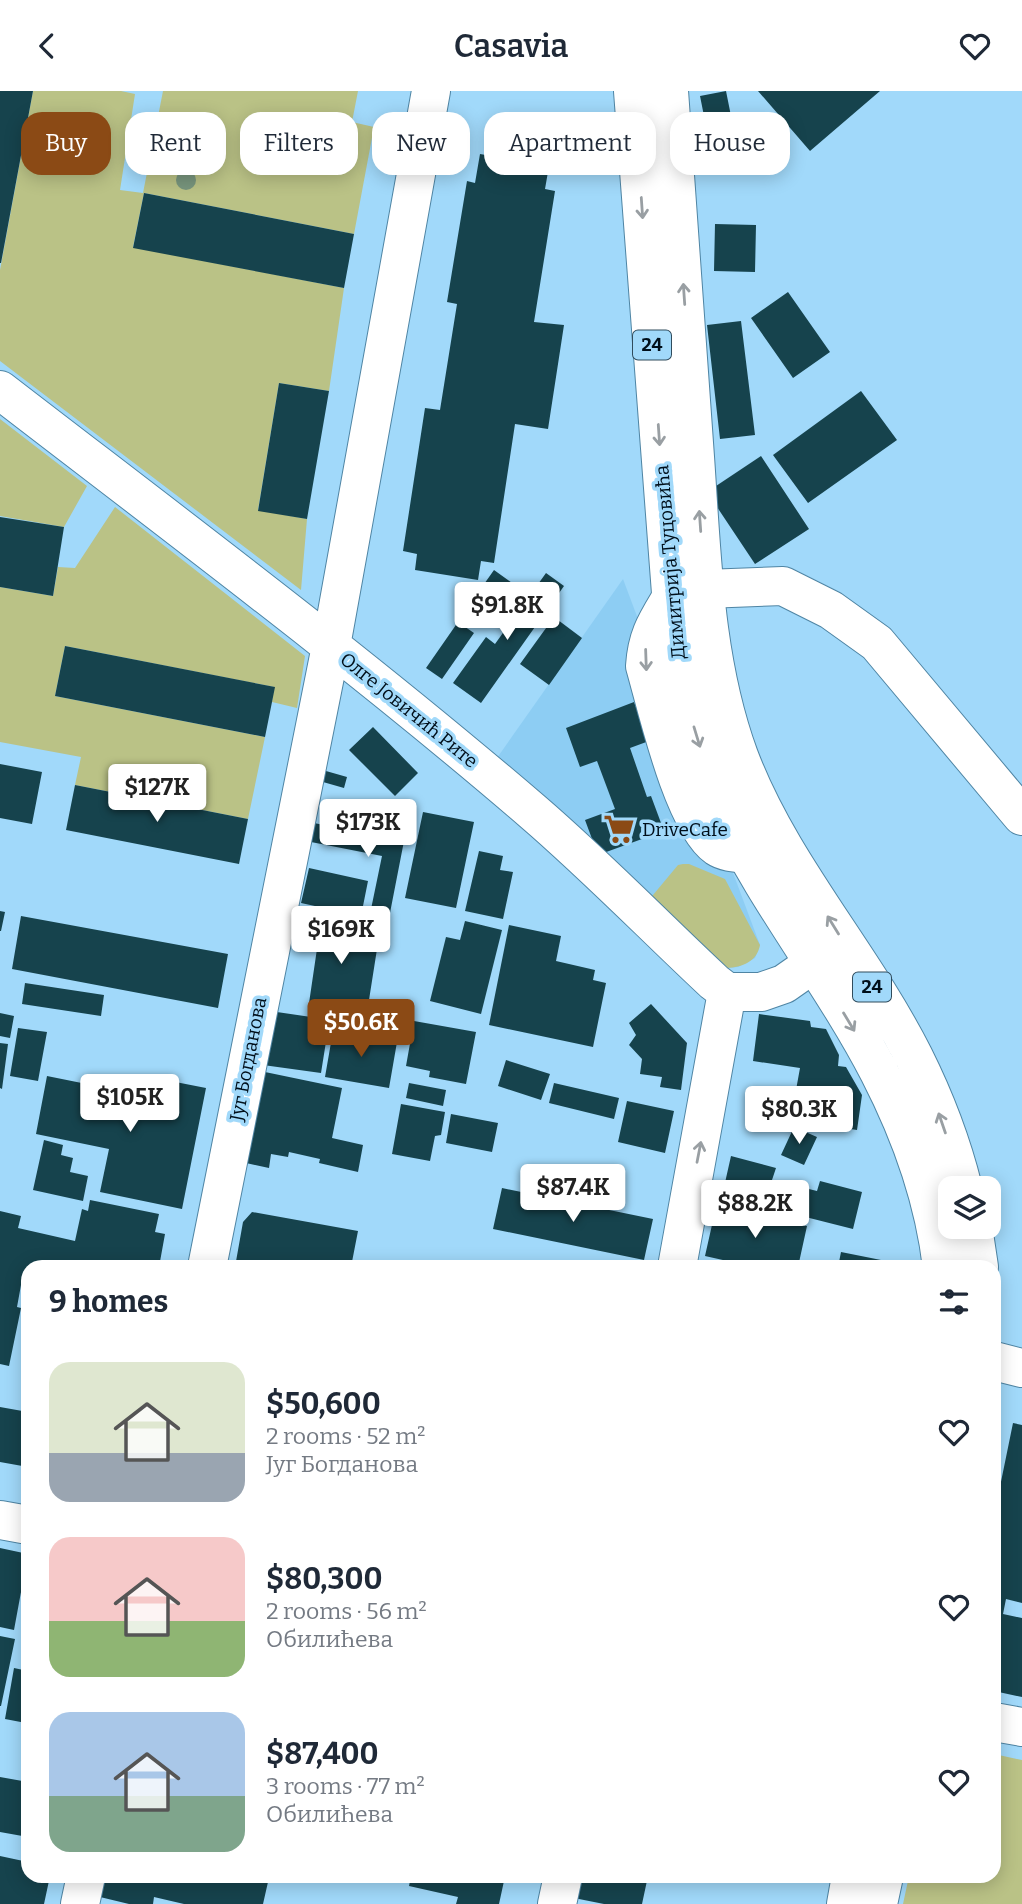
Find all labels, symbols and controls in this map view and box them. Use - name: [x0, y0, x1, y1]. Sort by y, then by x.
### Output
- icon: back: [28, 27, 66, 65]
- text: Casavia: [454, 27, 568, 65]
- icon: heart: [956, 27, 994, 65]
- chip: Buy: [21, 112, 111, 175]
- chip: Rent: [125, 112, 226, 175]
- chip: Filters: [240, 112, 358, 175]
- chip: New: [372, 112, 470, 175]
- chip: Apartment: [484, 112, 656, 175]
- chip: House: [670, 112, 790, 175]
- one-way arrow: [636, 196, 649, 219]
- one-way arrow: [677, 283, 690, 306]
- road number: 24: [633, 331, 671, 359]
- one-way arrow: [653, 423, 666, 446]
- street label: Димитрија Туцовића: [650, 463, 690, 660]
- one-way arrow: [693, 510, 706, 533]
- pin: $91.8K: [450, 582, 564, 642]
- text: $91.8K: [471, 591, 543, 619]
- street label: Олге Јовичић Рите: [335, 647, 483, 773]
- one-way arrow: [640, 648, 653, 671]
- one-way arrow: [692, 726, 705, 748]
- pin: $127K: [108, 765, 206, 824]
- text: $127K: [124, 773, 190, 801]
- pin: $173K: [319, 799, 417, 859]
- text: $173K: [336, 808, 400, 836]
- supermarket icon: DriveCafe: [602, 812, 636, 846]
- place label: DriveCafe: [642, 818, 728, 841]
- pin: $169K: [292, 907, 390, 966]
- text: $169K: [307, 915, 375, 943]
- one-way arrow: [825, 915, 839, 935]
- road number: 24: [853, 973, 891, 1002]
- street label: Југ Богданова: [225, 995, 271, 1124]
- pin: $50.6K: [304, 999, 418, 1059]
- text: $50.6K: [323, 1008, 399, 1036]
- one-way arrow: [843, 1011, 857, 1031]
- pin: $105K: [81, 1075, 179, 1134]
- text: $105K: [96, 1083, 164, 1111]
- pin: $80.3K: [742, 1087, 856, 1146]
- text: $80.3K: [761, 1095, 837, 1123]
- one-way arrow: [935, 1113, 947, 1135]
- one-way arrow: [692, 1141, 706, 1164]
- pin: $87.4K: [516, 1165, 630, 1224]
- text: $87.4K: [536, 1173, 610, 1201]
- map controls: [938, 1176, 1001, 1239]
- button: layers: [938, 1176, 1001, 1239]
- pin: $88.2K: [698, 1181, 812, 1240]
- text: $88.2K: [717, 1189, 793, 1217]
- icon: filters: [935, 1283, 973, 1321]
- text: 9 homes: [49, 1284, 168, 1320]
- text: $50,600: [266, 1386, 381, 1422]
- icon: home: [105, 1390, 189, 1474]
- icon: heart: [935, 1413, 973, 1451]
- text: 2 rooms · 52 m²: [266, 1422, 425, 1450]
- text: Југ Богданова: [266, 1450, 418, 1478]
- text: $80,300: [266, 1561, 383, 1597]
- icon: home: [105, 1565, 189, 1649]
- icon: heart: [935, 1588, 973, 1626]
- text: 2 rooms · 56 m²: [266, 1597, 427, 1625]
- text: Обилићева: [266, 1625, 393, 1653]
- text: $87,400: [266, 1736, 379, 1772]
- icon: home: [105, 1740, 189, 1824]
- icon: heart: [935, 1763, 973, 1801]
- text: 3 rooms · 77 m²: [266, 1772, 425, 1800]
- text: Обилићева: [266, 1800, 393, 1828]

